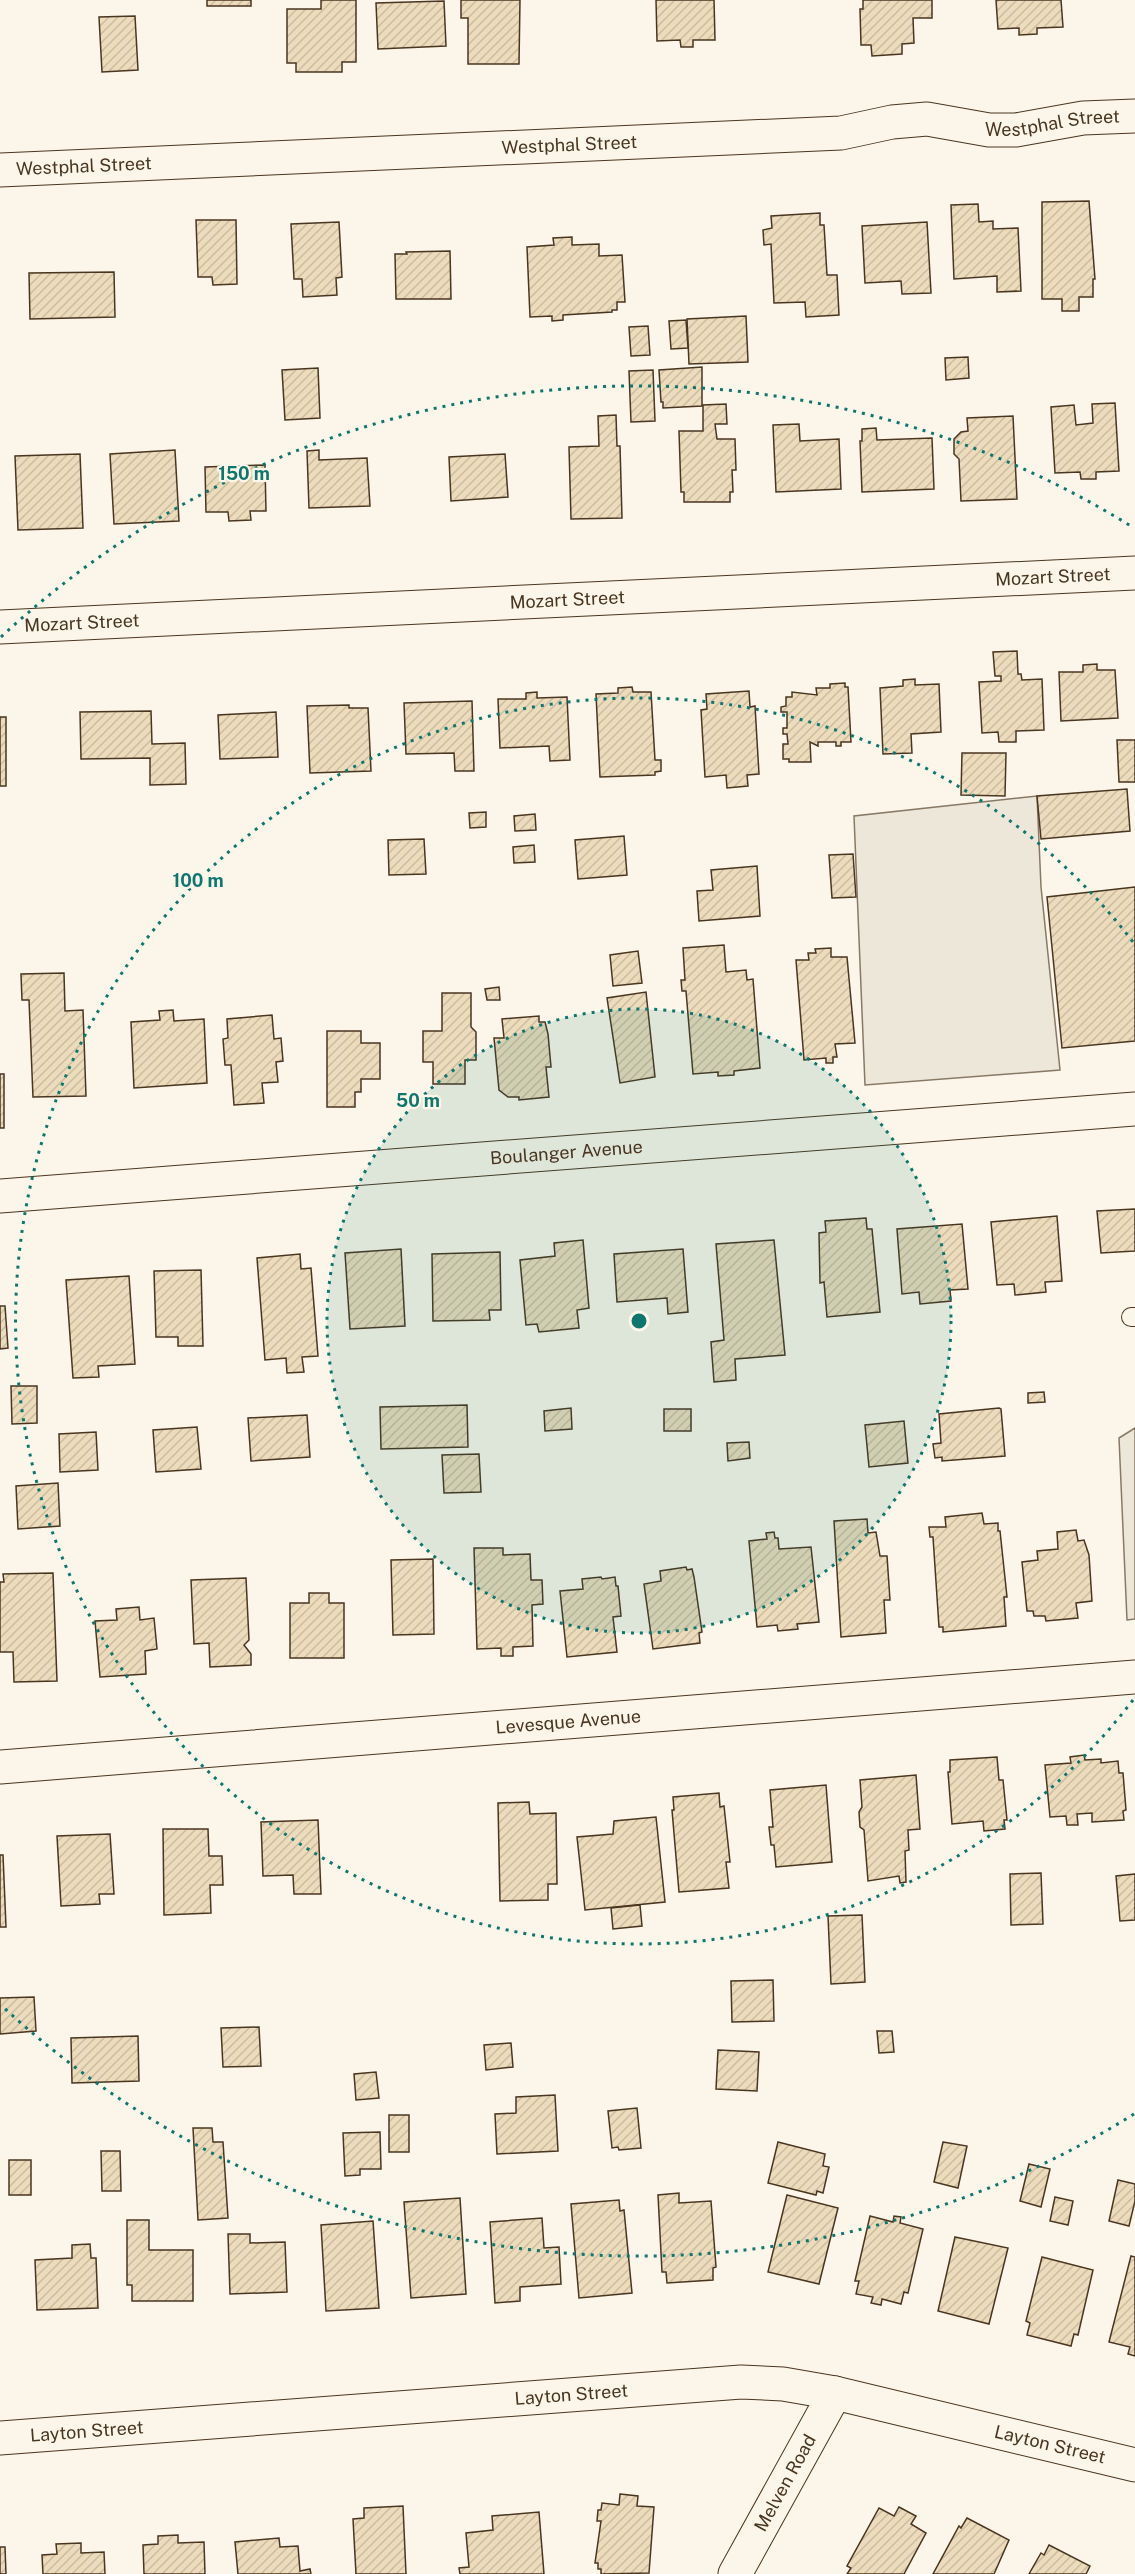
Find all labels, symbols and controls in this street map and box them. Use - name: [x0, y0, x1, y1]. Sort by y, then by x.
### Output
- street label: Westphal Street: [985, 106, 1120, 140]
- street label: Westphal Street: [501, 131, 638, 158]
- street label: Westphal Street: [16, 152, 152, 179]
- text: 150 m: [218, 463, 270, 484]
- street label: Mozart Street: [995, 563, 1111, 590]
- street label: Mozart Street: [509, 586, 625, 613]
- street label: Mozart Street: [24, 609, 140, 636]
- text: 100 m: [172, 870, 224, 891]
- text: 50 m: [396, 1090, 440, 1111]
- street label: Boulanger Avenue: [489, 1136, 643, 1168]
- centre of rings: [629, 1311, 649, 1331]
- street label: Levesque Avenue: [495, 1705, 642, 1738]
- street label: Layton Street: [514, 2380, 629, 2409]
- street label: Layton Street: [29, 2416, 144, 2446]
- street label: Layton Street: [992, 2421, 1108, 2468]
- street label: Melven Road: [750, 2431, 820, 2535]

